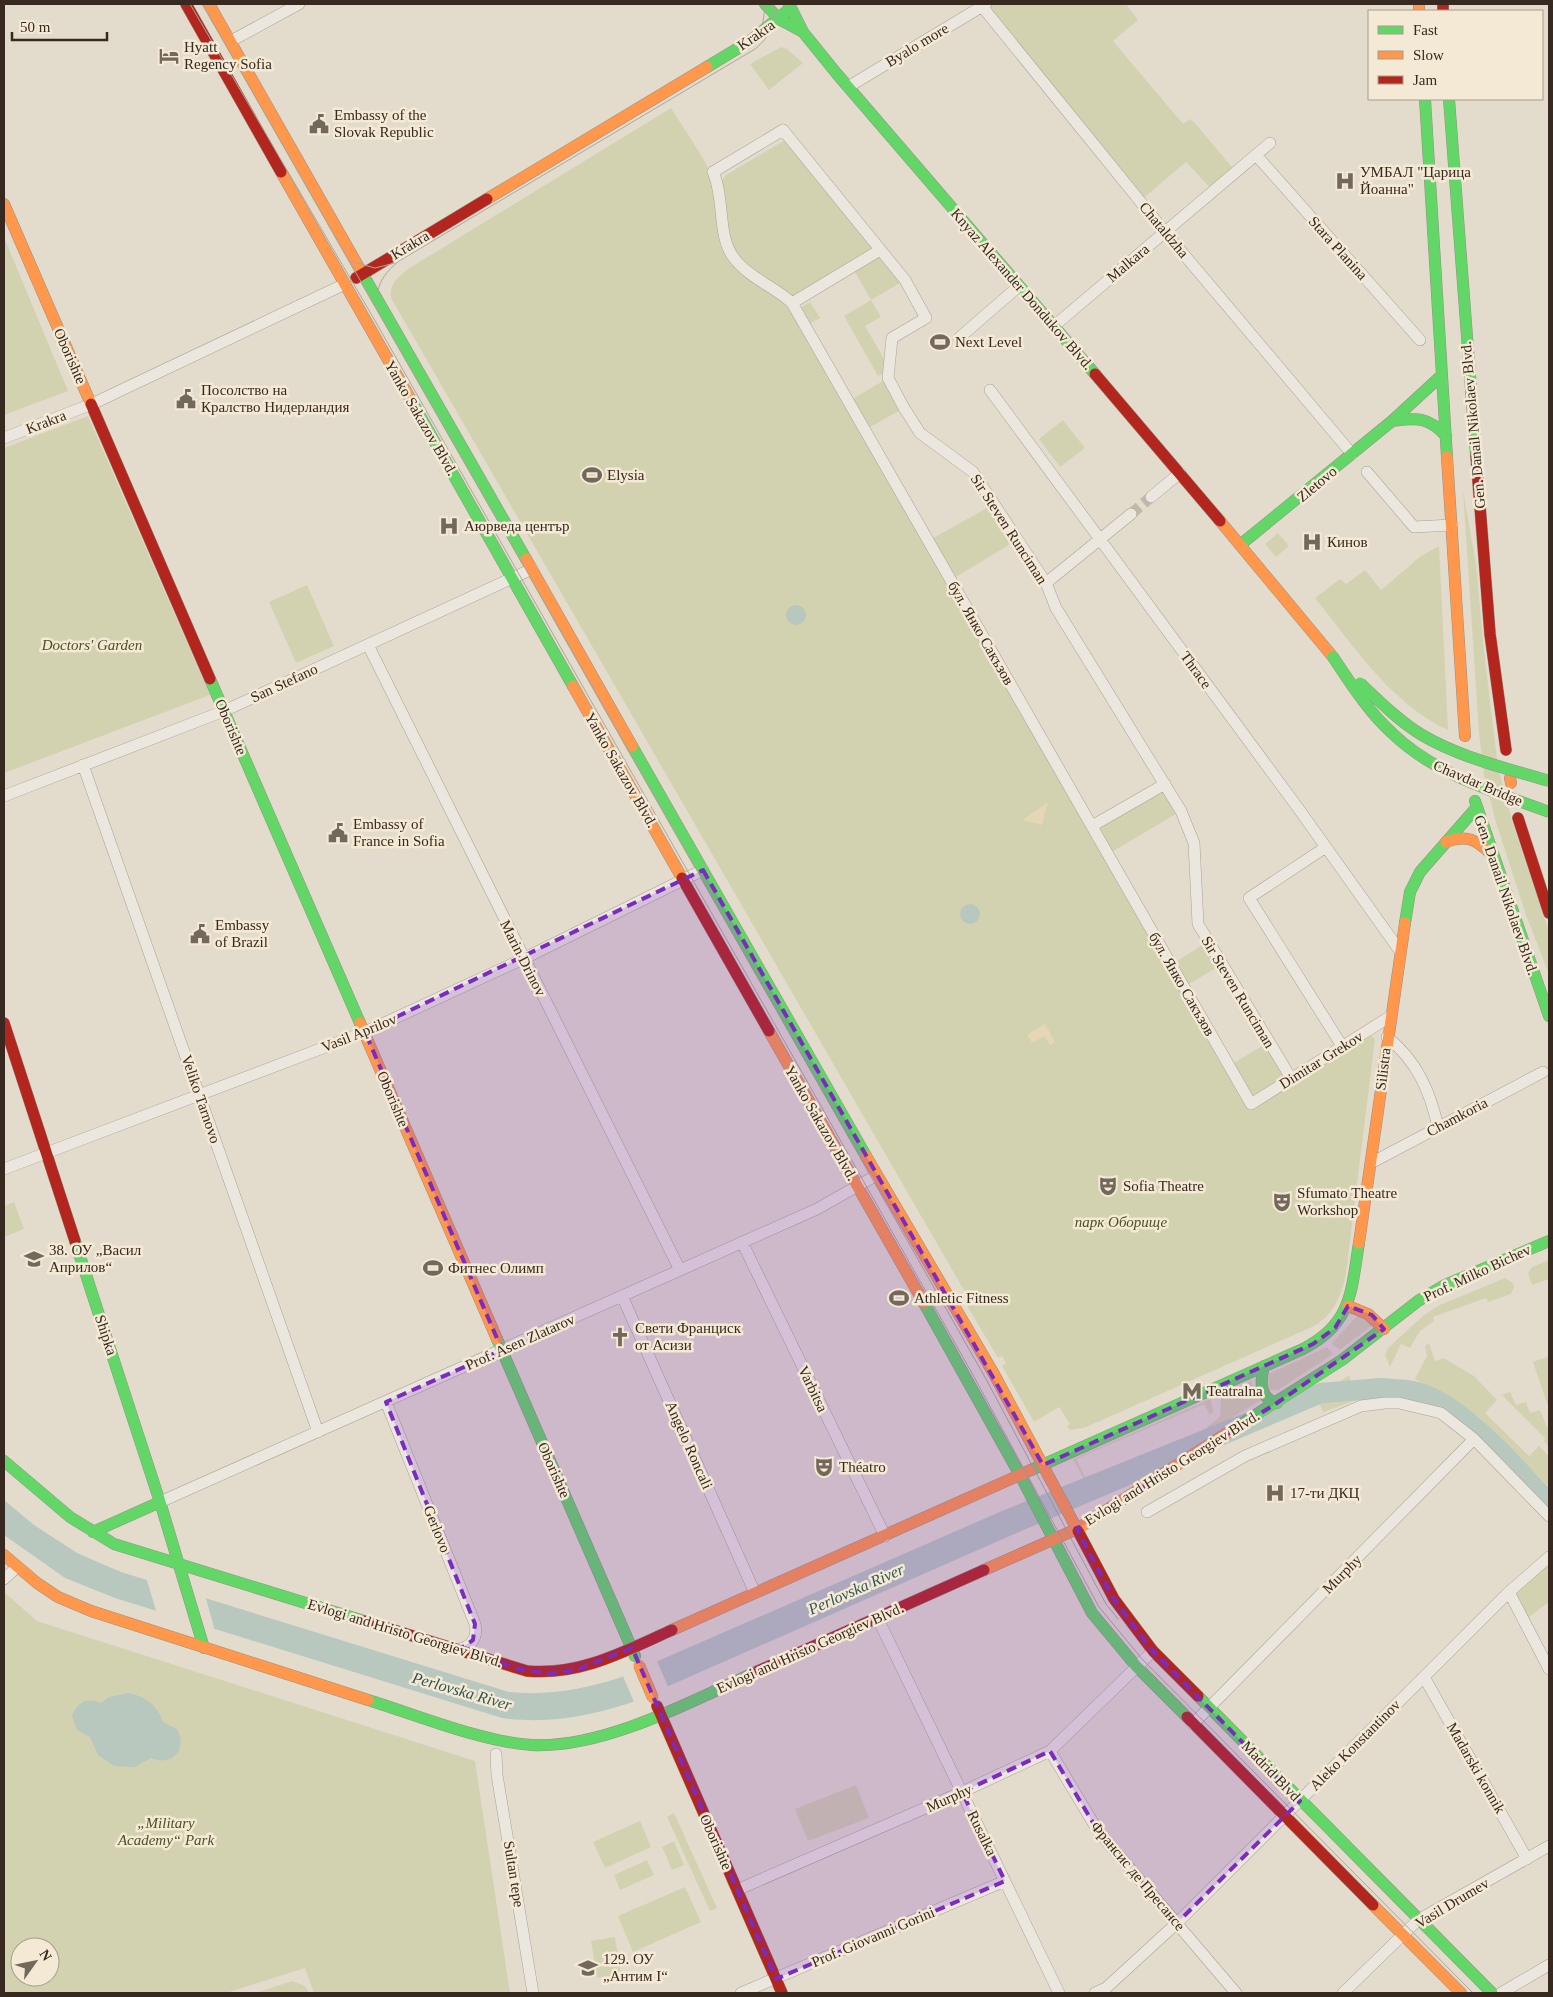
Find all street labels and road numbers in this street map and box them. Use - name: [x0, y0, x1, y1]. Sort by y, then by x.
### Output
- street label: Krakra: [734, 16, 778, 53]
- street label: Byalo more: [883, 20, 952, 70]
- street label: Chataldzha: [1136, 199, 1192, 261]
- street label: Knyaz Alexander Dondukov Blvd.: [948, 205, 1096, 373]
- street label: Stara Planina: [1305, 213, 1371, 283]
- street label: Krakra: [388, 227, 432, 263]
- street label: Malkara: [1104, 241, 1153, 285]
- street label: Oborishte: [51, 326, 89, 387]
- street label: Gen. Danail Nikolaev Blvd.: [1458, 341, 1488, 509]
- street label: Yanko Sakazov Blvd.: [382, 358, 460, 478]
- street label: Krakra: [24, 407, 69, 437]
- street label: Zletovo: [1294, 463, 1340, 505]
- street label: Sir Steven Runciman: [968, 471, 1051, 587]
- street label: бул. Янко Сакъзов: [945, 578, 1017, 688]
- street label: Thrace: [1177, 648, 1215, 692]
- street label: San Stefano: [248, 661, 320, 705]
- street label: Oborishte: [212, 697, 250, 758]
- street label: Yanko Sakazov Blvd.: [582, 710, 660, 830]
- street label: Chavdar Bridge: [1431, 757, 1525, 809]
- street label: Gen. Danail Nikolaev Blvd.: [1471, 813, 1541, 977]
- street label: Marin Drinov: [497, 917, 549, 999]
- street label: бул. Янко Сакъзов: [1146, 929, 1218, 1039]
- street label: Sir Steven Runciman: [1198, 933, 1278, 1051]
- street label: Vasil Aprilov: [319, 1010, 399, 1055]
- street label: Dimitar Grekov: [1276, 1028, 1366, 1092]
- street label: Silistra: [1372, 1047, 1394, 1091]
- street label: Veliko Tarnovo: [178, 1053, 224, 1145]
- street label: Yanko Sakazov Blvd.: [782, 1063, 860, 1183]
- street label: Oborishte: [374, 1069, 412, 1130]
- street label: Chamkoria: [1424, 1094, 1490, 1140]
- street label: Prof. Milko Bichev: [1421, 1241, 1534, 1305]
- street label: Prof. Asen Zlatarov: [463, 1311, 578, 1373]
- street label: Shipka: [92, 1313, 120, 1358]
- street label: Varbitsa: [795, 1363, 831, 1415]
- street label: Angelo Roncali: [662, 1399, 716, 1491]
- street label: Evlogi and Hristo Georgiev Blvd.: [1082, 1408, 1262, 1528]
- street label: Oborishte: [535, 1440, 573, 1501]
- street label: Gerlovo: [420, 1503, 454, 1555]
- street label: Murphy: [1319, 1551, 1365, 1597]
- street label: Evlogi and Hristo Georgiev Blvd.: [306, 1596, 504, 1670]
- street label: Evlogi and Hristo Georgiev Blvd.: [714, 1599, 906, 1697]
- street label: Aleko Konstantinov: [1306, 1696, 1404, 1794]
- street label: Madarski konnik: [1444, 1720, 1509, 1817]
- street label: Madrid Blvd: [1238, 1738, 1304, 1805]
- street label: Murphy: [924, 1781, 975, 1815]
- street label: Rusalka: [964, 1808, 1000, 1859]
- street label: Oborishte: [697, 1812, 735, 1873]
- street label: Франсис де Пресансе: [1088, 1818, 1189, 1934]
- street label: Sultan tepe: [501, 1840, 527, 1909]
- street label: Vasil Drumev: [1412, 1875, 1492, 1931]
- street label: Prof. Giovanni Gorini: [809, 1904, 937, 1970]

